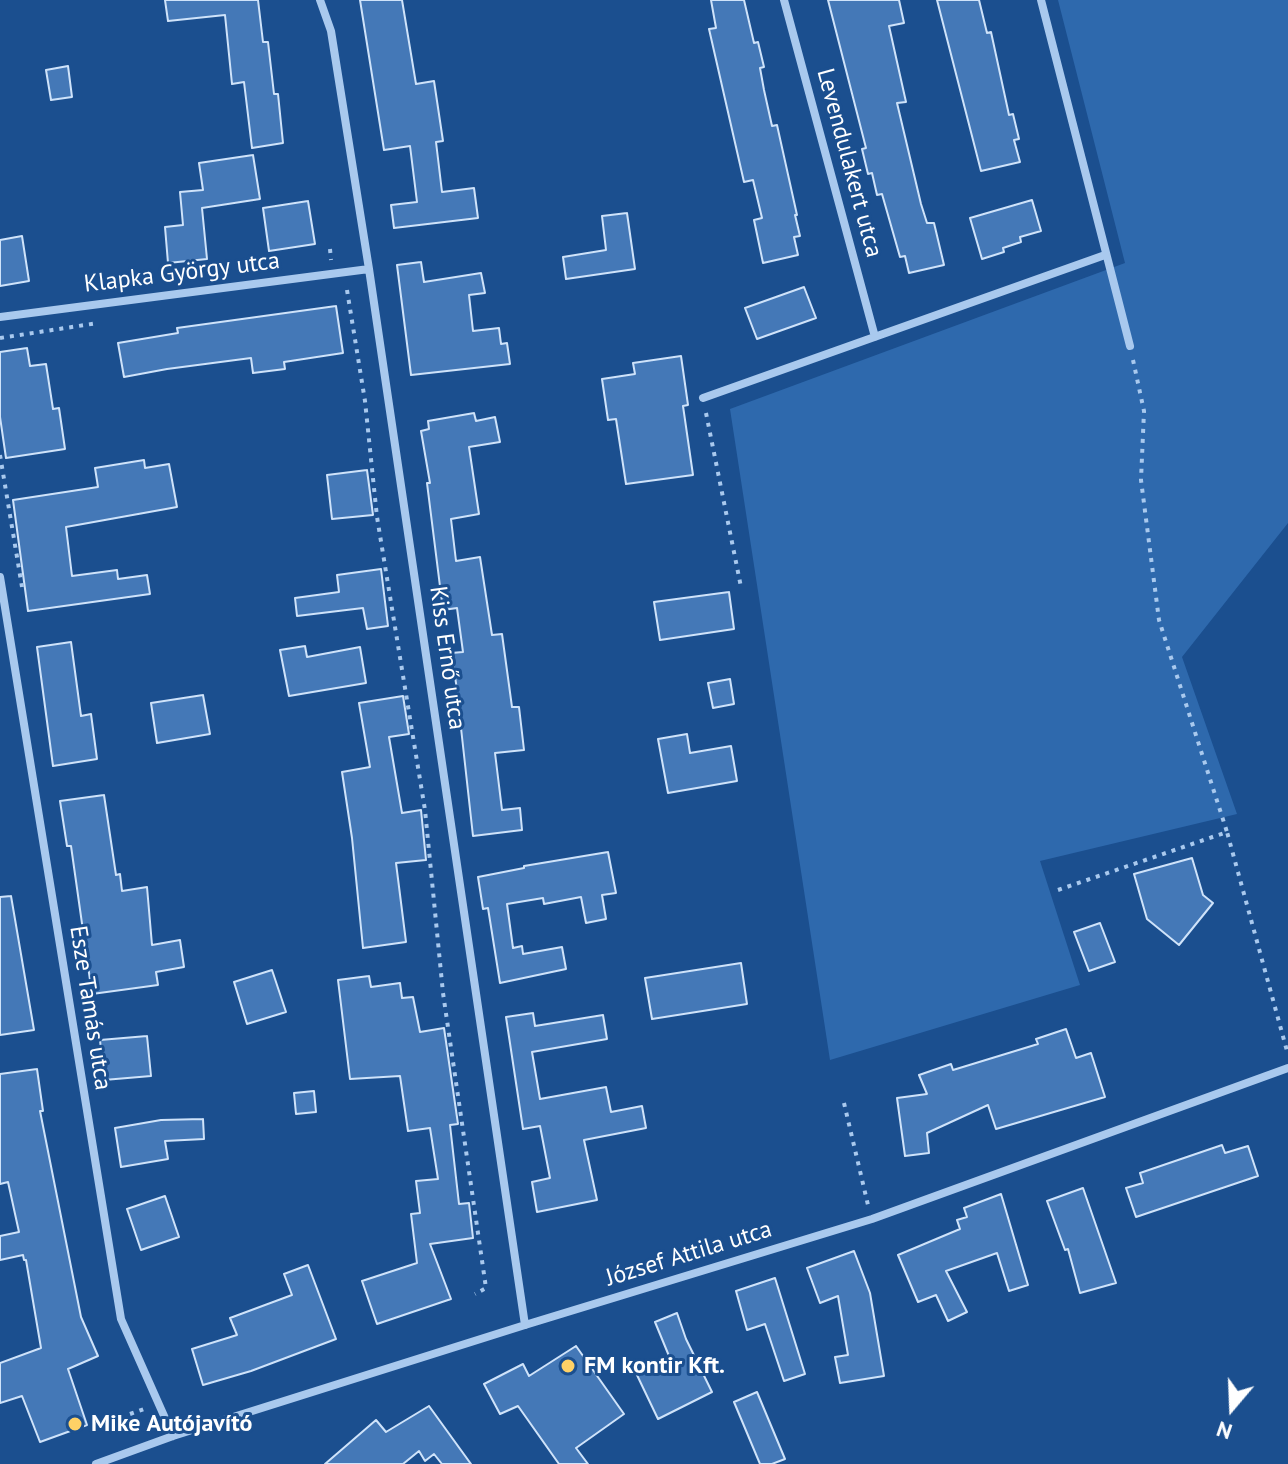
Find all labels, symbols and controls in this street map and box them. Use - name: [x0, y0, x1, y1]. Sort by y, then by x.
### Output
- street label: Levendulakert utca: [810, 65, 888, 261]
- street label: Klapka György utca: [82, 247, 282, 299]
- street label: Kiss Ernő utca: [423, 584, 471, 732]
- street label: Esze Tamás utca: [63, 924, 117, 1092]
- street label: József Attila utca: [603, 1215, 775, 1293]
- place label: FM kontir Kft.: [584, 1352, 725, 1380]
- marker: FM kontir Kft.: [559, 1357, 577, 1375]
- north arrow: [1192, 1368, 1272, 1448]
- place label: Mike Autójavító: [91, 1410, 252, 1438]
- marker: Mike Autójavító: [66, 1415, 84, 1433]
- text: N: [1213, 1415, 1236, 1446]

